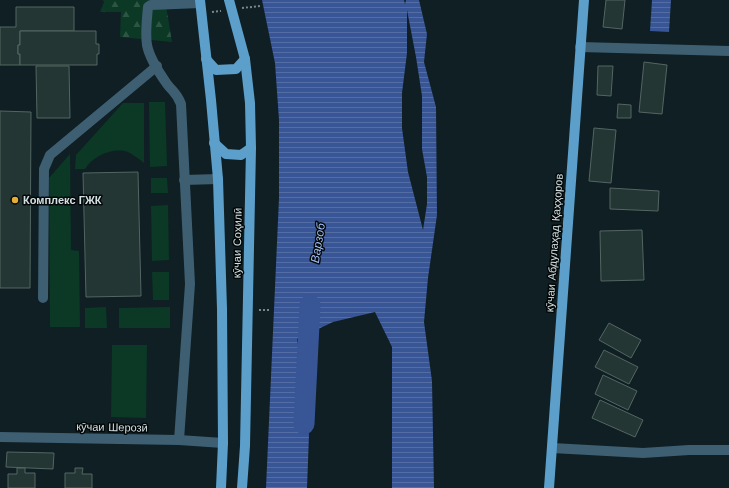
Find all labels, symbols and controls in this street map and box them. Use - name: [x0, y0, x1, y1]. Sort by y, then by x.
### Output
- street label: кӯчаи Абдулаҳад Қаҳҳоров: [543, 173, 566, 313]
- place label: Комплекс ГЖК: [23, 194, 102, 207]
- marker: Комплекс ГЖК: [10, 195, 20, 205]
- street label: кӯчаи Соҳилӣ: [230, 208, 245, 278]
- water label: Варзоб: [308, 221, 328, 264]
- street label: кӯчаи Шерозӣ: [76, 420, 148, 435]

